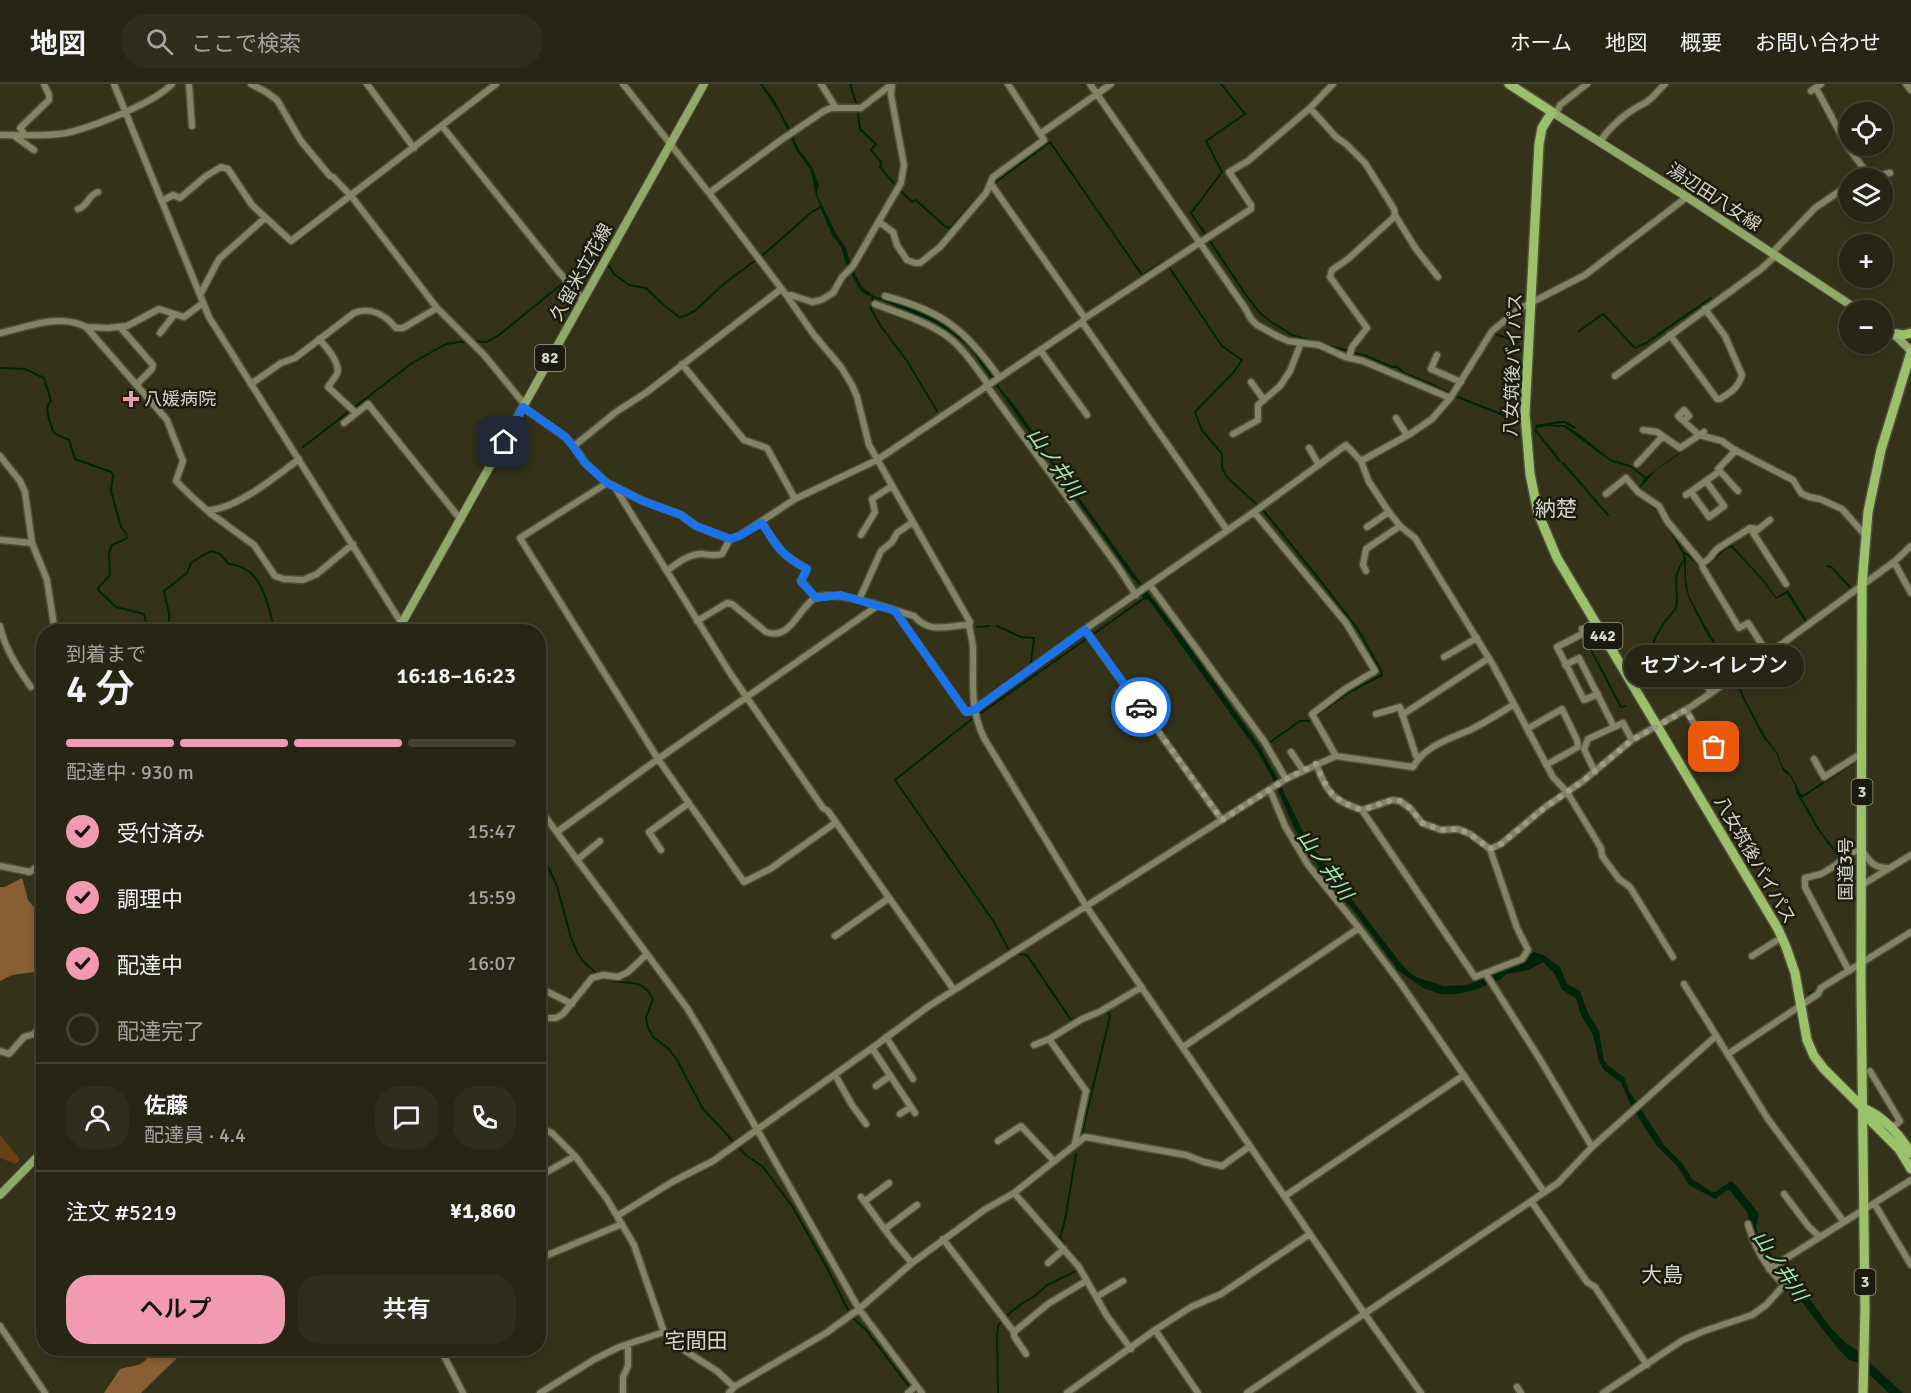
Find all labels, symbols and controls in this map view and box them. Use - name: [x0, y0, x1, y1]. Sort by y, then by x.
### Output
- search box: [122, 14, 542, 68]
- icon: search: [143, 25, 176, 58]
- text: 地図: [30, 27, 86, 61]
- text: ここで検索: [191, 30, 301, 57]
- text: ホーム: [1510, 30, 1572, 56]
- text: 地図: [1605, 30, 1647, 56]
- text: 概要: [1680, 30, 1722, 56]
- text: お問い合わせ: [1755, 30, 1881, 56]
- map controls: [1839, 102, 1893, 354]
- button: locate: [1839, 102, 1893, 156]
- street label: 湯辺田八女線: [1663, 158, 1765, 236]
- button: layers: [1839, 168, 1893, 222]
- street label: 久留米立花線: [545, 219, 617, 325]
- button: +: [1839, 234, 1893, 288]
- street label: 八女筑後バイパス: [1500, 293, 1526, 437]
- button: −: [1839, 300, 1893, 354]
- road number: 82: [535, 345, 565, 371]
- place label: 八媛病院: [144, 388, 216, 410]
- marker: 八媛病院: [122, 390, 140, 408]
- pin: [478, 416, 529, 467]
- water label: 山ノ井川: [1022, 423, 1089, 505]
- icon: home: [487, 425, 520, 458]
- district label: 納楚: [1535, 496, 1577, 522]
- road number: 442: [1584, 623, 1622, 649]
- text: 到着まで: [66, 642, 146, 667]
- callout: セブン-イレブン: [1624, 645, 1804, 687]
- text: セブン-イレブン: [1640, 653, 1788, 678]
- text: 16:18–16:23: [397, 662, 516, 689]
- text: 4 分: [66, 665, 135, 713]
- courier: [1111, 677, 1171, 737]
- icon: car: [1125, 691, 1158, 724]
- pin: [1688, 721, 1739, 772]
- icon: bag: [1697, 730, 1730, 763]
- text: 配達中 · 930 m: [66, 760, 194, 785]
- road number: 3: [1852, 779, 1872, 805]
- street label: 八女筑後バイパス: [1710, 792, 1800, 928]
- icon: check: [66, 815, 99, 848]
- text: 15:47: [467, 819, 516, 844]
- text: 受付済み: [117, 820, 205, 847]
- water label: 山ノ井川: [1292, 825, 1359, 907]
- street label: 国道3号: [1835, 837, 1857, 901]
- icon: check: [66, 881, 99, 914]
- text: 15:59: [467, 885, 516, 910]
- text: 調理中: [117, 886, 183, 913]
- icon: check: [66, 947, 99, 980]
- text: 16:07: [467, 951, 516, 976]
- text: 配達中: [117, 952, 183, 979]
- text: 配達完了: [117, 1018, 205, 1045]
- button: person: [66, 1086, 129, 1149]
- button: chat: [375, 1086, 438, 1149]
- button: phone: [453, 1086, 516, 1149]
- text: 佐藤: [144, 1092, 188, 1119]
- text: 配達員 · 4.4: [144, 1123, 246, 1148]
- text: ¥1,860: [450, 1197, 516, 1224]
- text: 注文 #5219: [66, 1199, 177, 1226]
- water label: 山ノ井川: [1747, 1226, 1814, 1308]
- district label: 大島: [1641, 1262, 1683, 1288]
- road number: 3: [1854, 1269, 1876, 1295]
- button: ヘルプ: [66, 1275, 285, 1344]
- button: 共有: [297, 1275, 516, 1344]
- district label: 宅間田: [665, 1328, 728, 1354]

